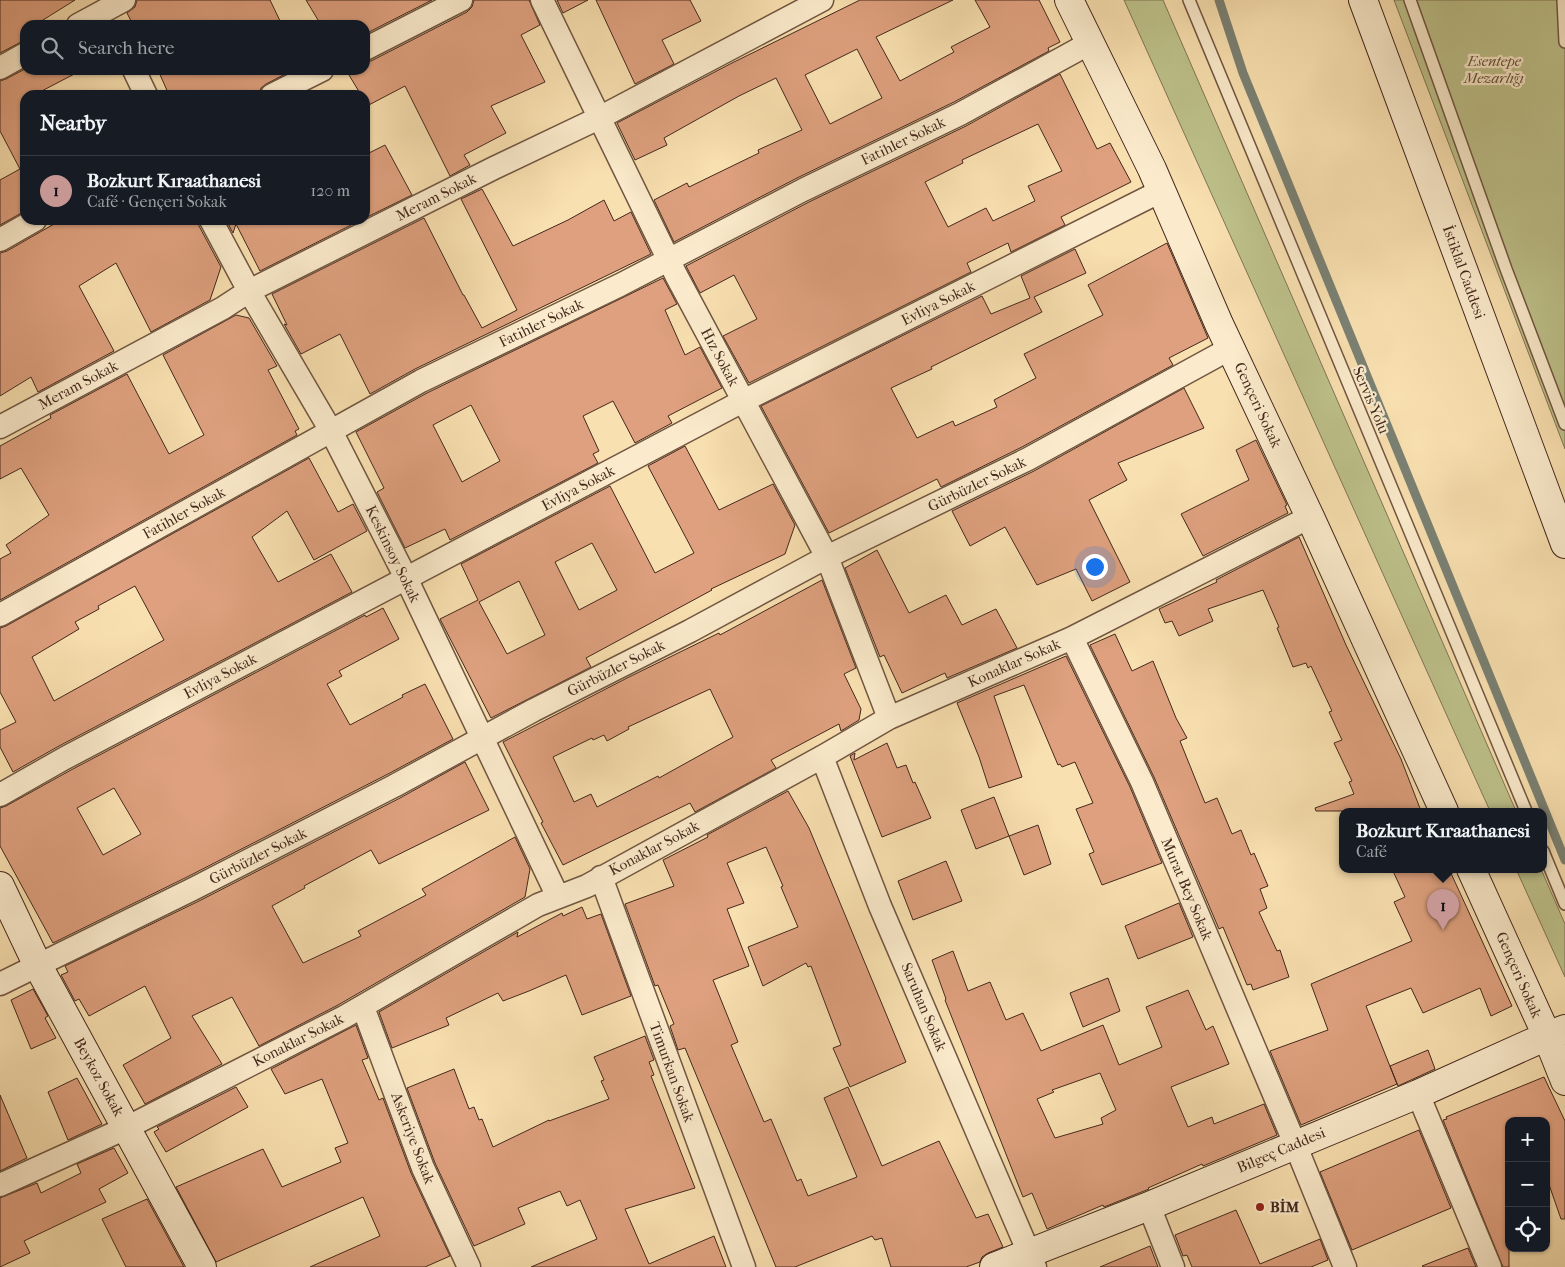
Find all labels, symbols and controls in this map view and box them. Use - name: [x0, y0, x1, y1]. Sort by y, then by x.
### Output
- search box: [20, 20, 370, 75]
- icon: search: [38, 34, 66, 62]
- text: Search here: [78, 37, 174, 59]
- park label: Esentepe Mezarlığı: [1463, 52, 1524, 87]
- text: Nearby: [40, 111, 106, 135]
- street label: Fatihler Sokak: [858, 113, 948, 169]
- street label: Meram Sokak: [393, 169, 479, 225]
- text: Bozkurt Kıraathanesi: [87, 170, 261, 192]
- text: 1: [53, 181, 59, 200]
- text: 120 m: [311, 181, 350, 200]
- text: Café · Gençeri Sokak: [87, 192, 227, 211]
- street label: İstiklal Caddesi: [1439, 223, 1489, 322]
- street label: Evliya Sokak: [898, 277, 978, 329]
- street label: Fatihler Sokak: [496, 295, 586, 351]
- street label: Hız Sokak: [697, 325, 743, 390]
- street label: Meram Sokak: [35, 356, 121, 414]
- street label: Gençeri Sokak: [1230, 359, 1286, 451]
- street label: Servis Yolu: [1349, 364, 1393, 437]
- street label: Gürbüzler Sokak: [925, 452, 1029, 516]
- street label: Evliya Sokak: [538, 461, 618, 515]
- street label: Fatihler Sokak: [140, 483, 229, 543]
- street label: Keskinsoy Sokak: [362, 502, 424, 606]
- your location: [1082, 554, 1108, 580]
- street label: Konaklar Sokak: [965, 634, 1063, 692]
- street label: Gürbüzler Sokak: [564, 636, 668, 700]
- street label: Evliya Sokak: [180, 649, 260, 703]
- popup: [1339, 808, 1547, 873]
- street label: Konaklar Sokak: [606, 816, 703, 879]
- text: Bozkurt Kıraathanesi: [1356, 820, 1530, 842]
- street label: Gürbüzler Sokak: [206, 824, 310, 888]
- street label: Murat Bey Sokak: [1157, 835, 1217, 943]
- text: Café: [1356, 842, 1387, 861]
- pin: 1: [1427, 889, 1459, 930]
- street label: Gençeri Sokak: [1492, 929, 1546, 1021]
- street label: Saruhan Sokak: [897, 960, 951, 1054]
- street label: Konaklar Sokak: [249, 1009, 347, 1071]
- street label: Timurkan Sokak: [646, 1019, 699, 1125]
- street label: Beykoz Sokak: [70, 1034, 128, 1120]
- street label: Askeriye Sokak: [387, 1089, 439, 1187]
- map controls: [1505, 1117, 1550, 1252]
- button: +: [1505, 1117, 1550, 1162]
- street label: Bilgeç Caddesi: [1234, 1123, 1328, 1177]
- button: −: [1505, 1162, 1550, 1207]
- place label: BİM: [1270, 1198, 1300, 1216]
- marker: BİM: [1254, 1201, 1266, 1213]
- button: locate: [1505, 1207, 1550, 1252]

